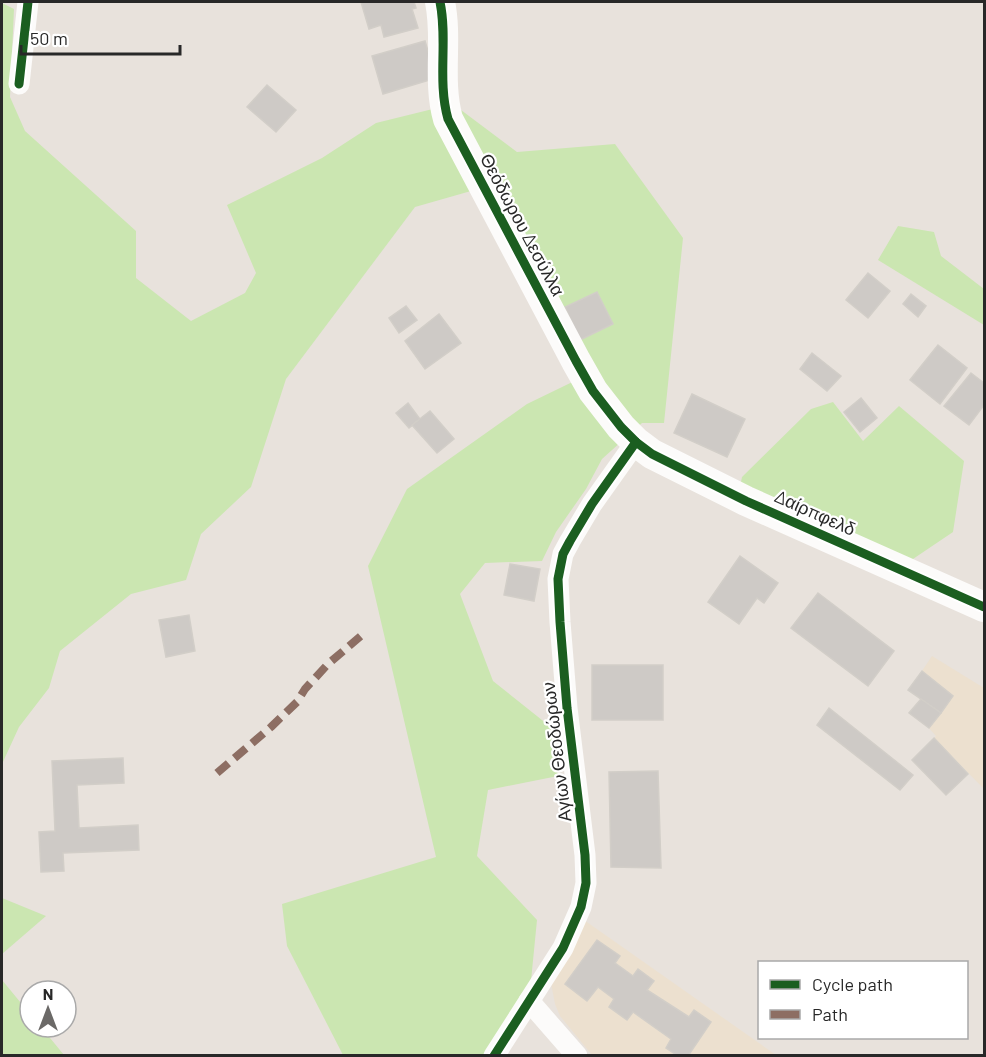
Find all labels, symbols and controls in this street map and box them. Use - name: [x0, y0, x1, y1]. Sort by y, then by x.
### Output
- scale bar: [21, 18, 180, 56]
- text: 50 m: [30, 27, 68, 49]
- street label: Θεόδωρου Δεσύλλα: [476, 149, 570, 300]
- street label: Δαίρπφελδ: [772, 485, 859, 540]
- street label: Αγίων Θεοδώρων: [537, 681, 576, 823]
- legend: [758, 961, 968, 1039]
- text: Cycle path: [812, 973, 893, 995]
- north arrow: [18, 979, 78, 1039]
- text: N: [43, 984, 53, 1003]
- text: Path: [812, 1003, 848, 1025]

